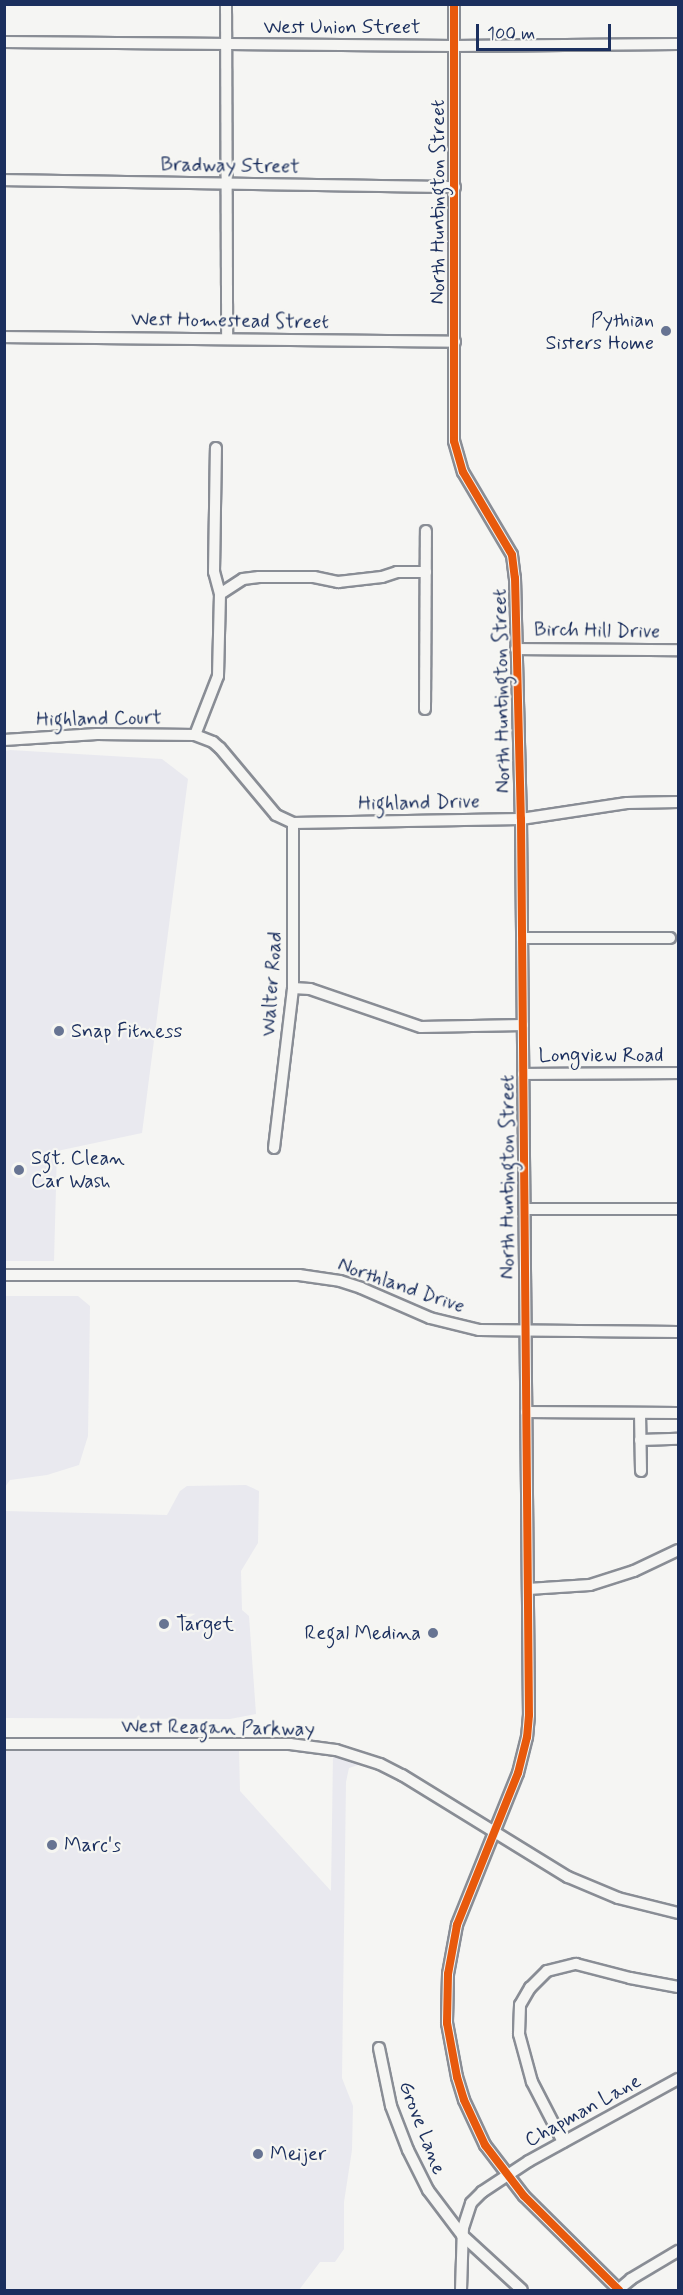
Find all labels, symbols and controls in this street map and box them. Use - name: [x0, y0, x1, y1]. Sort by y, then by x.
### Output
- scale bar: [479, 12, 614, 50]
- street label: West Union Street: [264, 15, 420, 39]
- text: 100 m: [487, 22, 535, 46]
- street label: North Huntington Street: [426, 98, 450, 306]
- street label: Bradway Street: [161, 153, 299, 179]
- street label: West Homestead Street: [129, 307, 331, 335]
- place label: Pythian Sisters Home: [542, 308, 654, 355]
- marker: Pythian Sisters Home: [659, 324, 673, 338]
- street label: North Huntington Street: [488, 587, 516, 795]
- street label: Birch Hill Drive: [534, 618, 660, 644]
- street label: Highland Court: [36, 706, 162, 732]
- street label: Highland Drive: [358, 790, 480, 816]
- street label: Walter Road: [256, 930, 288, 1038]
- place label: Snap Fitness: [71, 1019, 182, 1043]
- marker: Snap Fitness: [52, 1024, 66, 1038]
- street label: Longview Road: [539, 1043, 663, 1067]
- street label: North Huntington Street: [496, 1073, 520, 1281]
- place label: Sgt. Clean Car Wash: [31, 1146, 125, 1193]
- marker: Sgt. Clean Car Wash: [12, 1163, 26, 1177]
- street label: Northland Drive: [334, 1253, 468, 1319]
- place label: Target: [176, 1612, 234, 1636]
- marker: Target: [157, 1617, 171, 1631]
- place label: Regal Medina: [302, 1621, 421, 1645]
- marker: Regal Medina: [426, 1626, 440, 1640]
- street label: West Reagan Parkway: [121, 1714, 315, 1742]
- place label: Marc's: [64, 1833, 121, 1857]
- marker: Marc's: [45, 1838, 59, 1852]
- street label: Chapman Lane: [521, 2069, 645, 2153]
- street label: Grove Lane: [394, 2079, 450, 2177]
- place label: Meijer: [270, 2142, 326, 2166]
- marker: Meijer: [251, 2147, 265, 2161]

